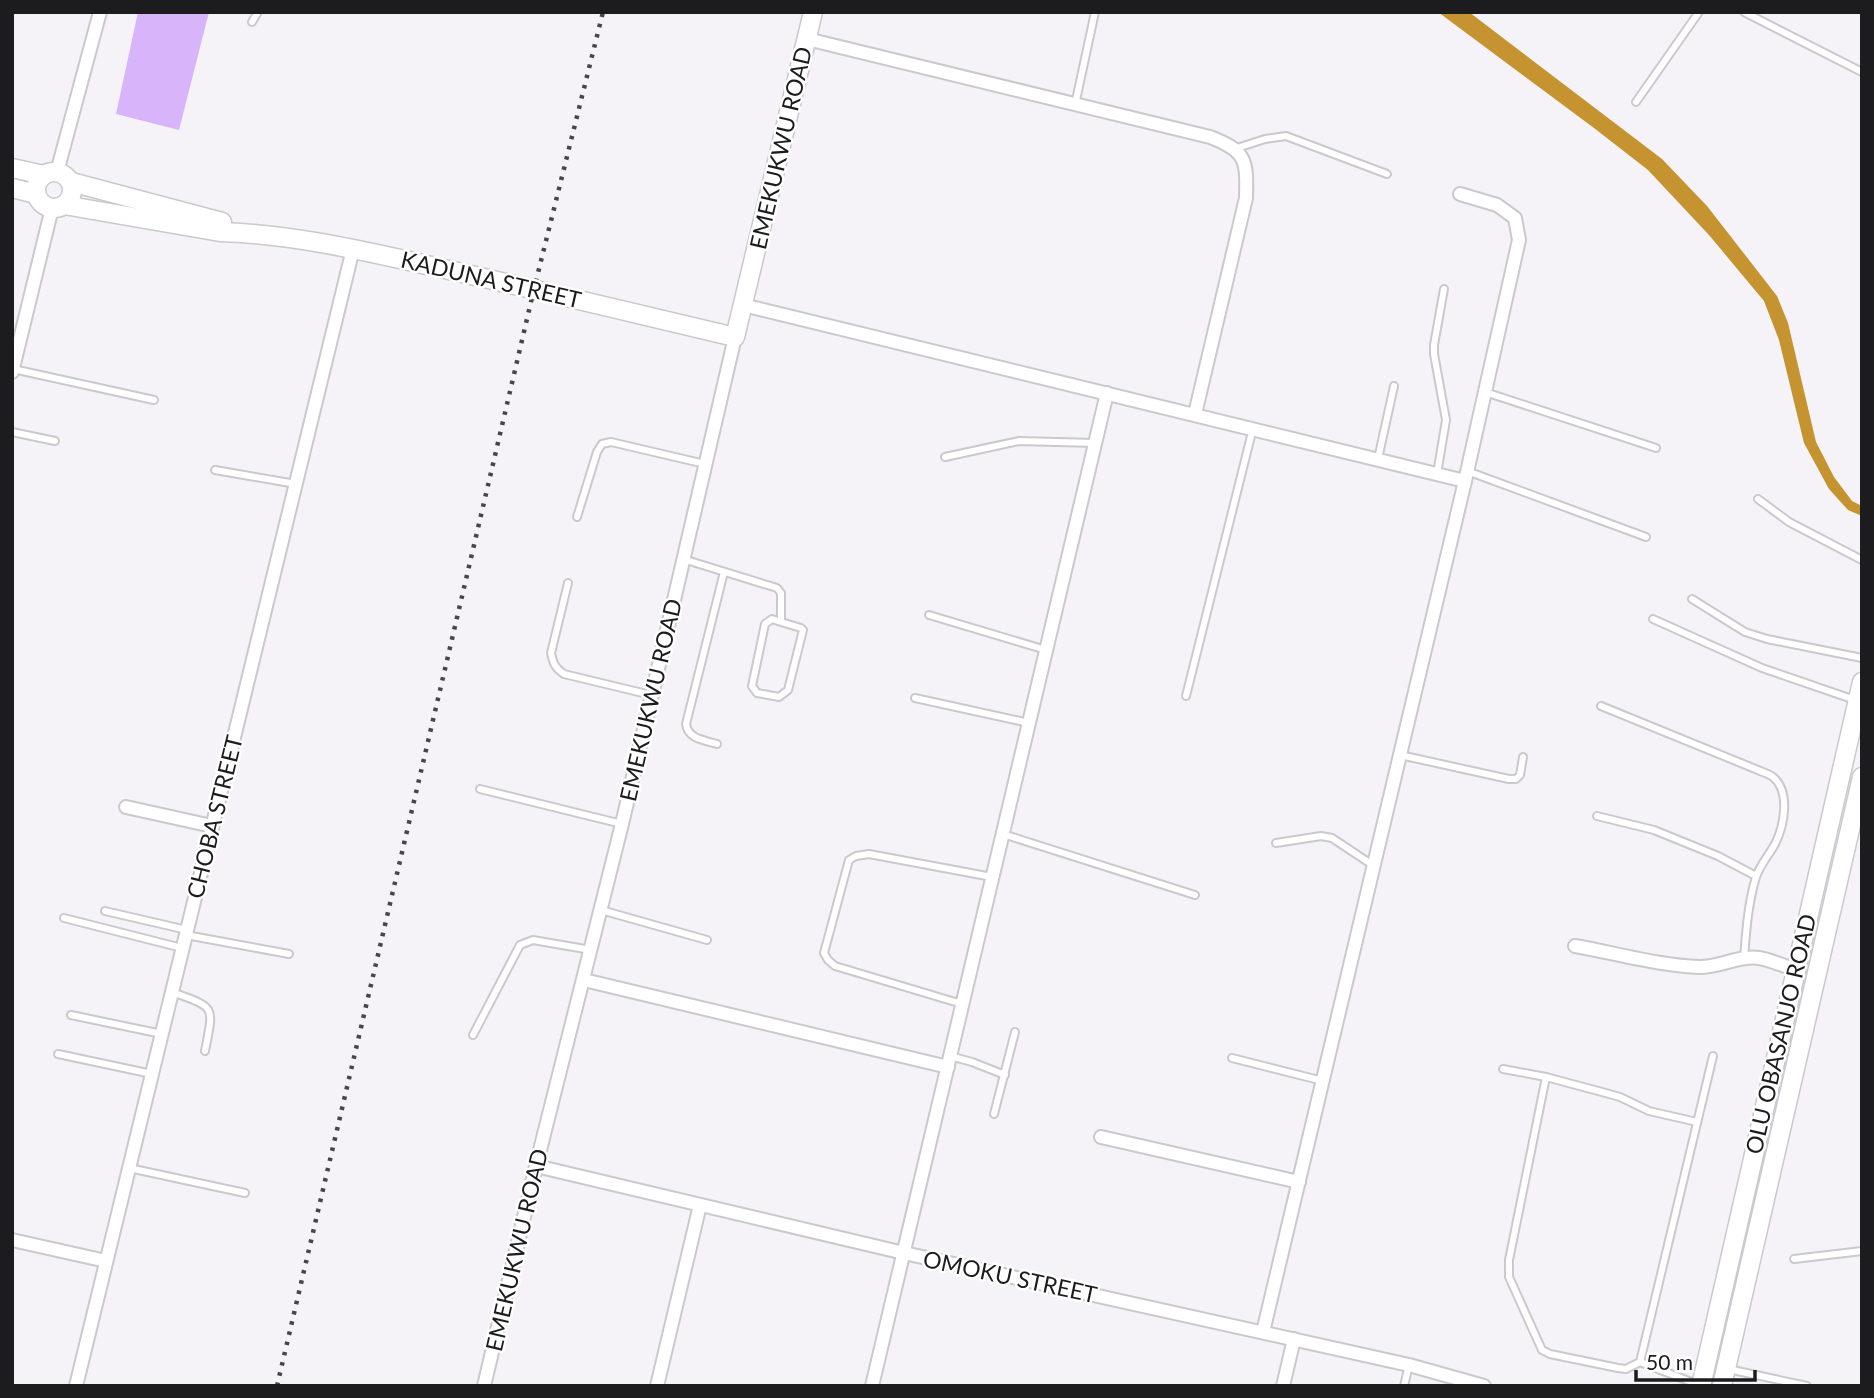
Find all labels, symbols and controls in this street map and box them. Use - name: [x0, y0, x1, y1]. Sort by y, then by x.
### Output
- street label: EMEKUKWU ROAD: [743, 44, 817, 252]
- street label: KADUNA STREET: [398, 245, 584, 313]
- street label: EMEKUKWU ROAD: [613, 596, 687, 804]
- street label: CHOBA STREET: [180, 732, 248, 901]
- street label: OLU OBASANJO ROAD: [1739, 911, 1821, 1157]
- street label: EMEKUKWU ROAD: [479, 1146, 553, 1354]
- street label: OMOKU STREET: [921, 1244, 1100, 1308]
- scale bar: [1636, 1338, 1755, 1382]
- text: 50 m: [1646, 1349, 1693, 1374]

